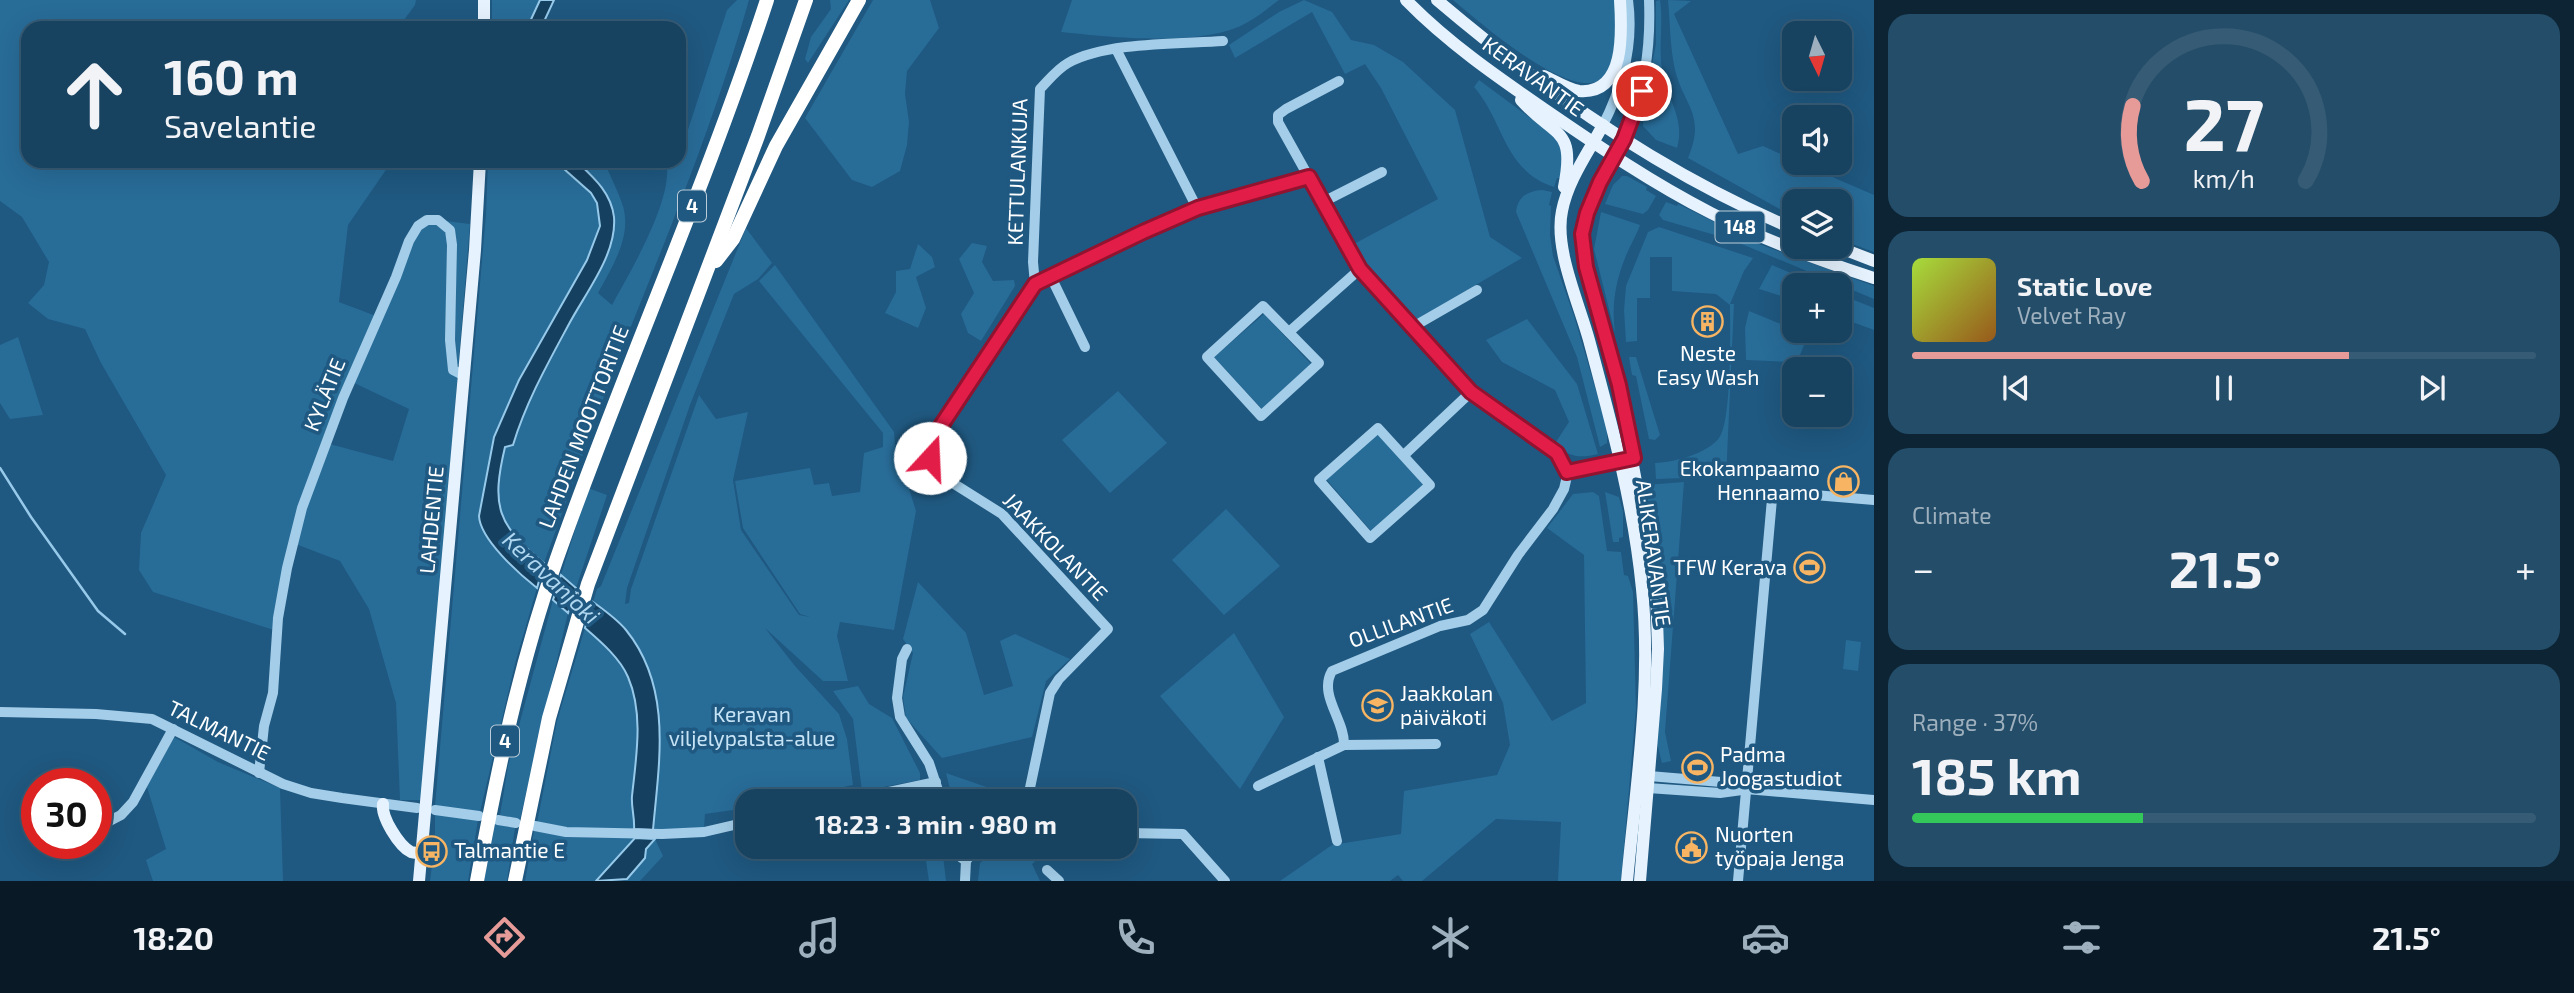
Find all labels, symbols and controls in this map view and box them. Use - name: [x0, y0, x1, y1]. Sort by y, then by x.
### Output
- north arrow: [1782, 21, 1852, 91]
- map controls: [1782, 21, 1852, 427]
- street label: KERAVANTIE: [1478, 31, 1589, 121]
- text: 160 m: [164, 46, 299, 105]
- icon: ahead: [49, 49, 140, 140]
- pin: [1612, 61, 1672, 121]
- icon: arrive: [1623, 72, 1661, 110]
- text: 27: [2184, 79, 2264, 167]
- street label: KETTULANKUJA: [1001, 98, 1032, 246]
- button: sound: [1782, 105, 1852, 175]
- text: Savelantie: [164, 106, 316, 144]
- text: km/h: [2193, 163, 2255, 193]
- button: layers: [1782, 189, 1852, 259]
- road number: 4: [678, 190, 706, 222]
- road number: 148: [1716, 212, 1764, 243]
- text: Static Love: [2017, 270, 2153, 301]
- button: +: [1782, 273, 1852, 343]
- text: Velvet Ray: [2017, 301, 2126, 329]
- building icon: Neste Easy Wash: [1691, 305, 1725, 339]
- street label: LAHDEN MOOTTORITIE: [532, 321, 633, 531]
- place label: Neste Easy Wash: [1656, 340, 1760, 389]
- street label: KYLÄTIE: [298, 354, 350, 435]
- button: −: [1782, 357, 1852, 427]
- icon: previous: [1997, 369, 2035, 407]
- icon: pause: [2205, 369, 2243, 407]
- icon: next: [2413, 369, 2451, 407]
- position arrow: [893, 421, 967, 495]
- place label: Ekokampaamo Hennaamo: [1680, 455, 1820, 504]
- shop icon: Ekokampaamo Hennaamo: [1826, 464, 1860, 498]
- street label: LAHDENTIE: [413, 465, 448, 575]
- street label: ALIKERAVANTIE: [1632, 478, 1677, 628]
- street label: JAAKKOLANTIE: [999, 487, 1114, 605]
- text: Climate: [1912, 501, 1992, 529]
- water label: Keravanjoki: [497, 525, 606, 630]
- text: 21.5°: [2169, 536, 2281, 598]
- text: −: [1912, 545, 1934, 591]
- text: +: [2515, 545, 2536, 591]
- sports icon: TFW Kerava: [1793, 551, 1827, 585]
- place label: TFW Kerava: [1673, 554, 1787, 579]
- street label: OLLILANTIE: [1345, 591, 1456, 652]
- place label: Jaakkolan päiväkoti: [1400, 680, 1493, 729]
- school or university icon: Jaakkolan päiväkoti: [1360, 689, 1394, 723]
- street label: TALMANTIE: [164, 694, 275, 765]
- park label: Keravan viljelypalsta-alue: [669, 701, 835, 751]
- text: Range · 37%: [1912, 708, 2038, 736]
- road number: 4: [491, 726, 519, 756]
- place label: Padma Joogastudiot: [1720, 741, 1842, 790]
- text: 185 km: [1912, 743, 2082, 805]
- sports icon: Padma Joogastudiot: [1680, 750, 1714, 784]
- speed limit sign: 30: [21, 768, 112, 859]
- text: 18:23 · 3 min · 980 m: [815, 808, 1057, 839]
- place label: Nuorten työpaja Jenga: [1715, 821, 1844, 871]
- public building icon: Nuorten työpaja Jenga: [1675, 830, 1709, 864]
- bus stop icon: Talmantie E: [414, 834, 448, 868]
- place label: Talmantie E: [454, 837, 565, 862]
- icon: directions: [480, 913, 529, 962]
- icon: music: [795, 913, 844, 962]
- icon: phone: [1111, 913, 1160, 962]
- icon: climate: [1426, 913, 1475, 962]
- icon: car: [1741, 913, 1790, 962]
- icon: filters: [2057, 913, 2106, 962]
- text: 18:20: [133, 918, 214, 956]
- text: 21.5°: [2372, 918, 2441, 956]

